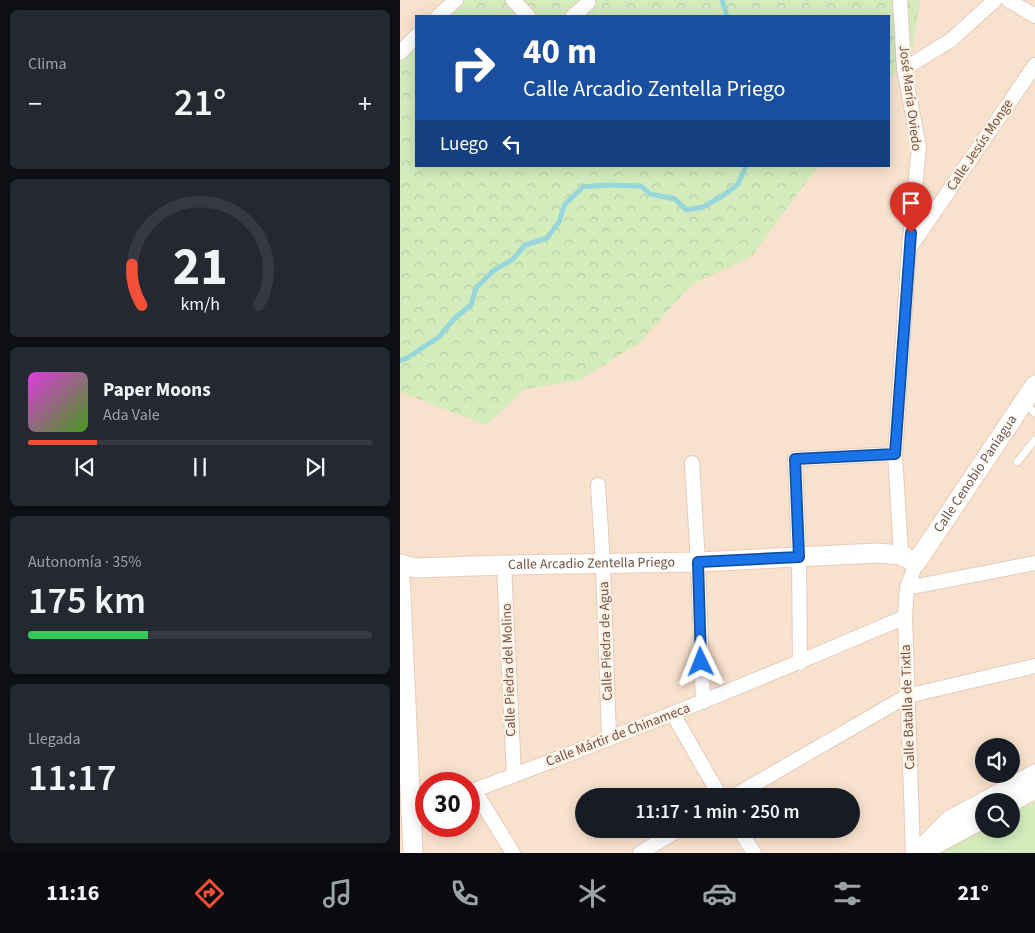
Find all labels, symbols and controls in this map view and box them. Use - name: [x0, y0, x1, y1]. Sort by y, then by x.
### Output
- text: 40 m: [523, 27, 597, 77]
- icon: right: [440, 35, 505, 100]
- street label: José María Oviedo: [894, 44, 926, 152]
- text: Clima: [28, 53, 66, 75]
- text: Calle Arcadio Zentella Priego: [523, 73, 785, 105]
- text: 21°: [174, 76, 226, 130]
- text: −: [28, 84, 42, 124]
- text: +: [358, 84, 372, 124]
- street label: Calle Jesús Monge: [942, 95, 1018, 195]
- icon: left: [498, 130, 526, 158]
- text: Luego: [440, 131, 488, 158]
- pin: [890, 182, 932, 233]
- icon: arrive: [897, 189, 925, 217]
- text: 21: [173, 231, 227, 305]
- text: km/h: [180, 292, 220, 317]
- text: Paper Moons: [103, 377, 211, 404]
- text: Ada Vale: [103, 404, 160, 426]
- street label: Calle Cenobio Paniagua: [929, 411, 1022, 537]
- icon: previous: [71, 453, 99, 481]
- icon: pause: [186, 453, 214, 481]
- icon: next: [301, 453, 329, 481]
- text: Autonomía · 35%: [28, 551, 141, 573]
- street label: Calle Arcadio Zentella Priego: [508, 552, 675, 575]
- text: 175 km: [28, 574, 146, 628]
- street label: Calle Piedra de Agua: [594, 581, 618, 701]
- street label: Calle Piedra del Molino: [497, 603, 521, 737]
- position arrow: [674, 635, 726, 687]
- street label: Calle Batalla de Tixtla: [896, 644, 920, 770]
- street label: Calle Mártir de Chinameca: [543, 698, 693, 772]
- text: Llegada: [28, 728, 80, 750]
- map controls: [975, 738, 1020, 838]
- button: sound: [975, 738, 1020, 783]
- text: 11:17: [28, 751, 116, 805]
- speed limit sign: 30: [415, 772, 480, 837]
- button: search: [975, 793, 1020, 838]
- text: 11:17 · 1 min · 250 m: [635, 799, 800, 826]
- icon: directions: [192, 876, 227, 911]
- icon: music: [320, 876, 355, 911]
- icon: phone: [447, 876, 482, 911]
- icon: climate: [575, 876, 610, 911]
- icon: car: [702, 876, 737, 911]
- icon: filters: [830, 876, 865, 911]
- text: 11:16: [46, 877, 99, 909]
- text: 21°: [957, 877, 989, 909]

